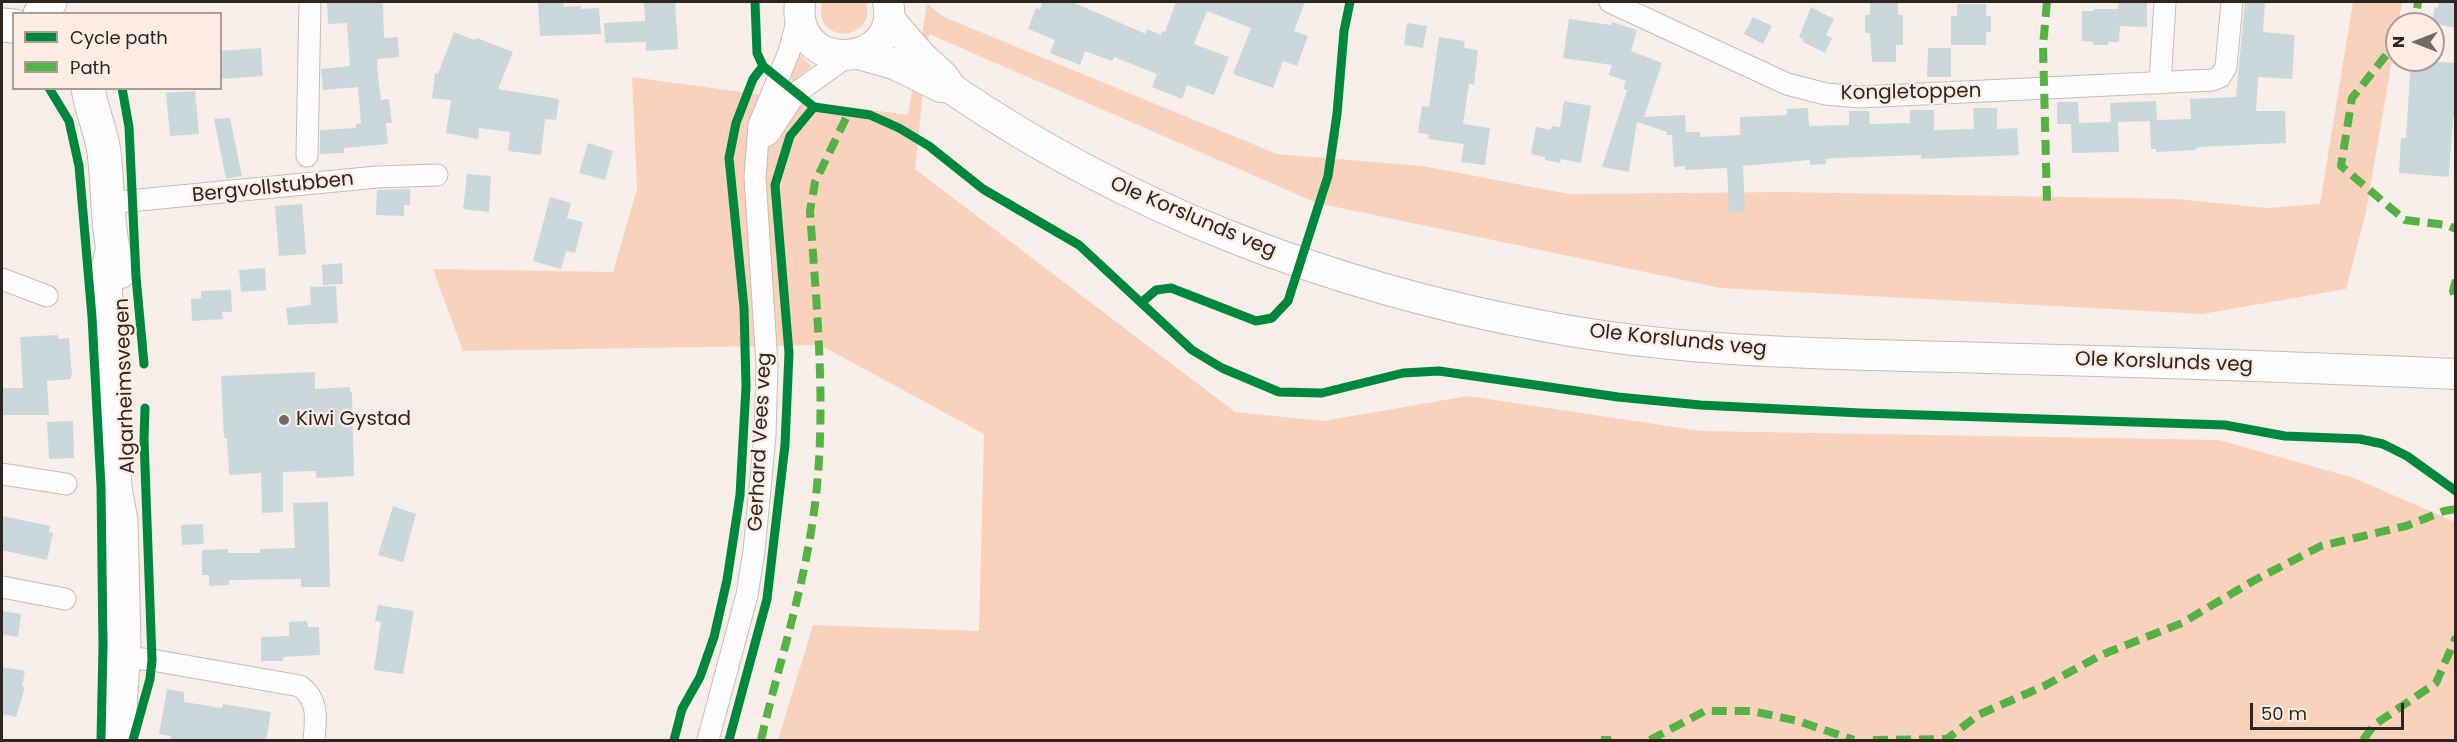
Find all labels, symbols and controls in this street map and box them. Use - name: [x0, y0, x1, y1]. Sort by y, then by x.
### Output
- legend: [12, 12, 222, 90]
- north arrow: [2385, 12, 2445, 72]
- text: Cycle path: [70, 25, 168, 50]
- text: N: [2387, 36, 2410, 48]
- text: Path: [70, 55, 111, 80]
- street label: Kongletoppen: [1840, 80, 1982, 106]
- street label: Bergvollstubben: [191, 168, 355, 208]
- street label: Ole Korslunds veg: [1106, 172, 1280, 264]
- street label: Algarheimsvegen: [111, 297, 141, 475]
- street label: Ole Korslunds veg: [1588, 320, 1768, 362]
- street label: Ole Korslunds veg: [2075, 348, 2253, 378]
- street label: Gerhard Vees veg: [744, 352, 778, 532]
- place label: Kiwi Gystad: [296, 408, 411, 432]
- marker: Kiwi Gystad: [277, 413, 291, 427]
- scale bar: [2253, 691, 2408, 729]
- text: 50 m: [2261, 701, 2307, 726]

